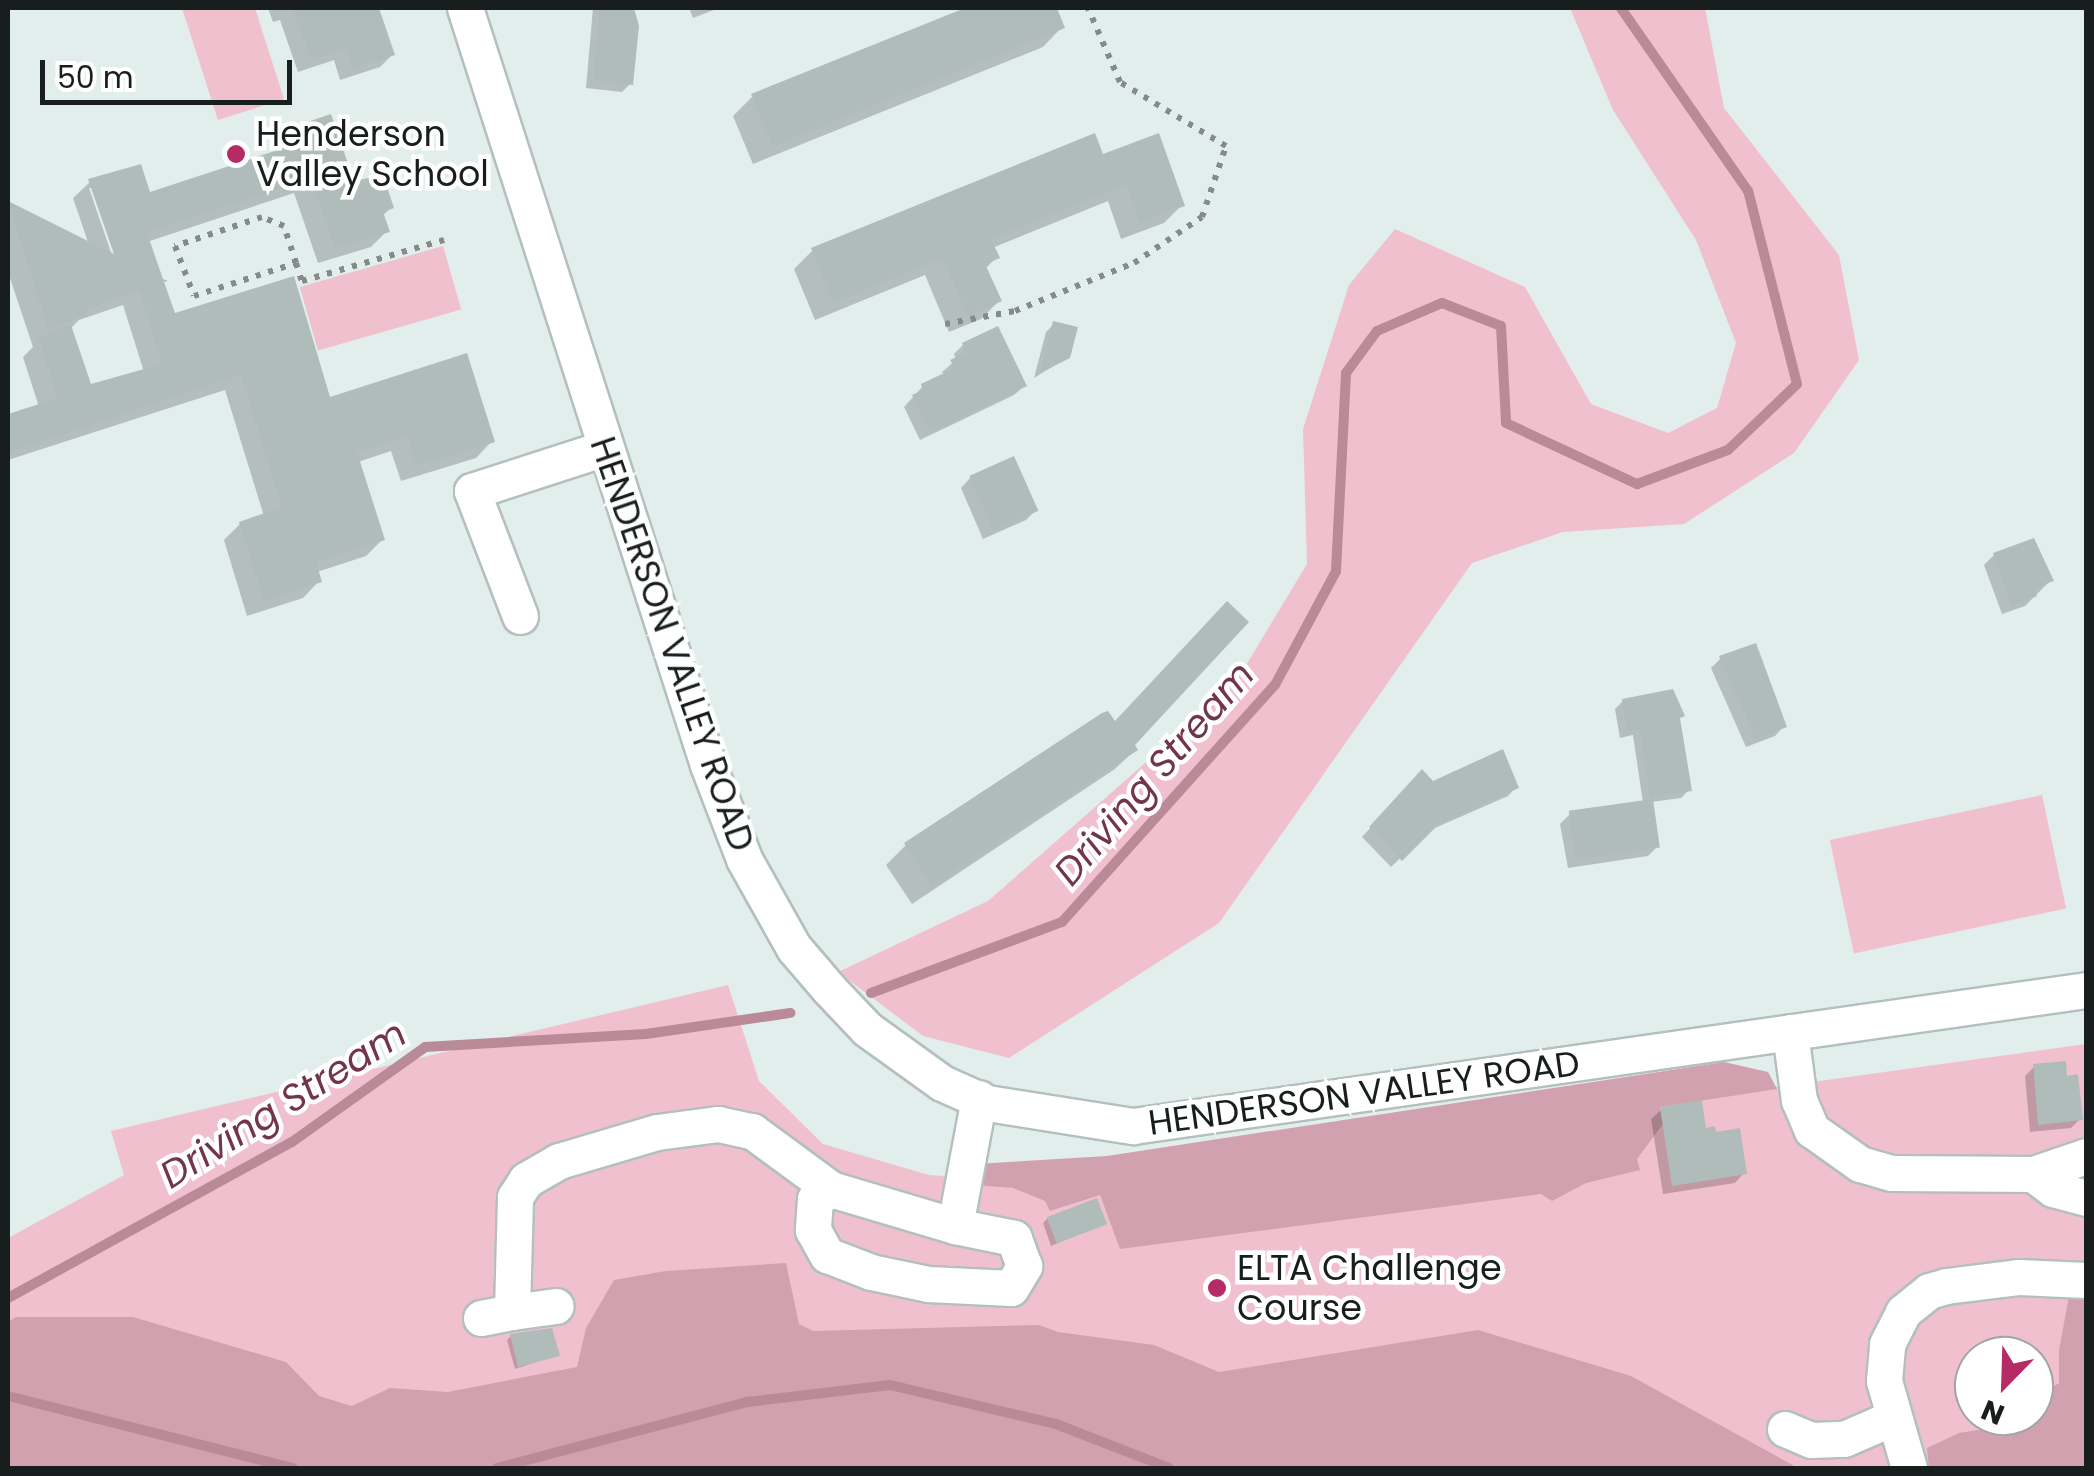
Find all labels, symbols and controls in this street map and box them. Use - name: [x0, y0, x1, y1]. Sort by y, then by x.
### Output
- scale bar: [45, 40, 298, 102]
- text: 50 m: [57, 56, 134, 99]
- place label: Henderson Valley School: [256, 113, 489, 195]
- marker: Henderson Valley School: [225, 143, 247, 165]
- street label: HENDERSON VALLEY ROAD: [581, 431, 763, 857]
- water label: Driving Stream: [1045, 652, 1263, 894]
- water label: Driving Stream: [152, 1010, 414, 1198]
- street label: HENDERSON VALLEY ROAD: [1146, 1042, 1582, 1144]
- place label: ELTA Challenge Course: [1237, 1247, 1502, 1329]
- marker: ELTA Challenge Course: [1206, 1277, 1228, 1299]
- north arrow: [1954, 1336, 2054, 1436]
- text: N: [1976, 1390, 2010, 1434]

